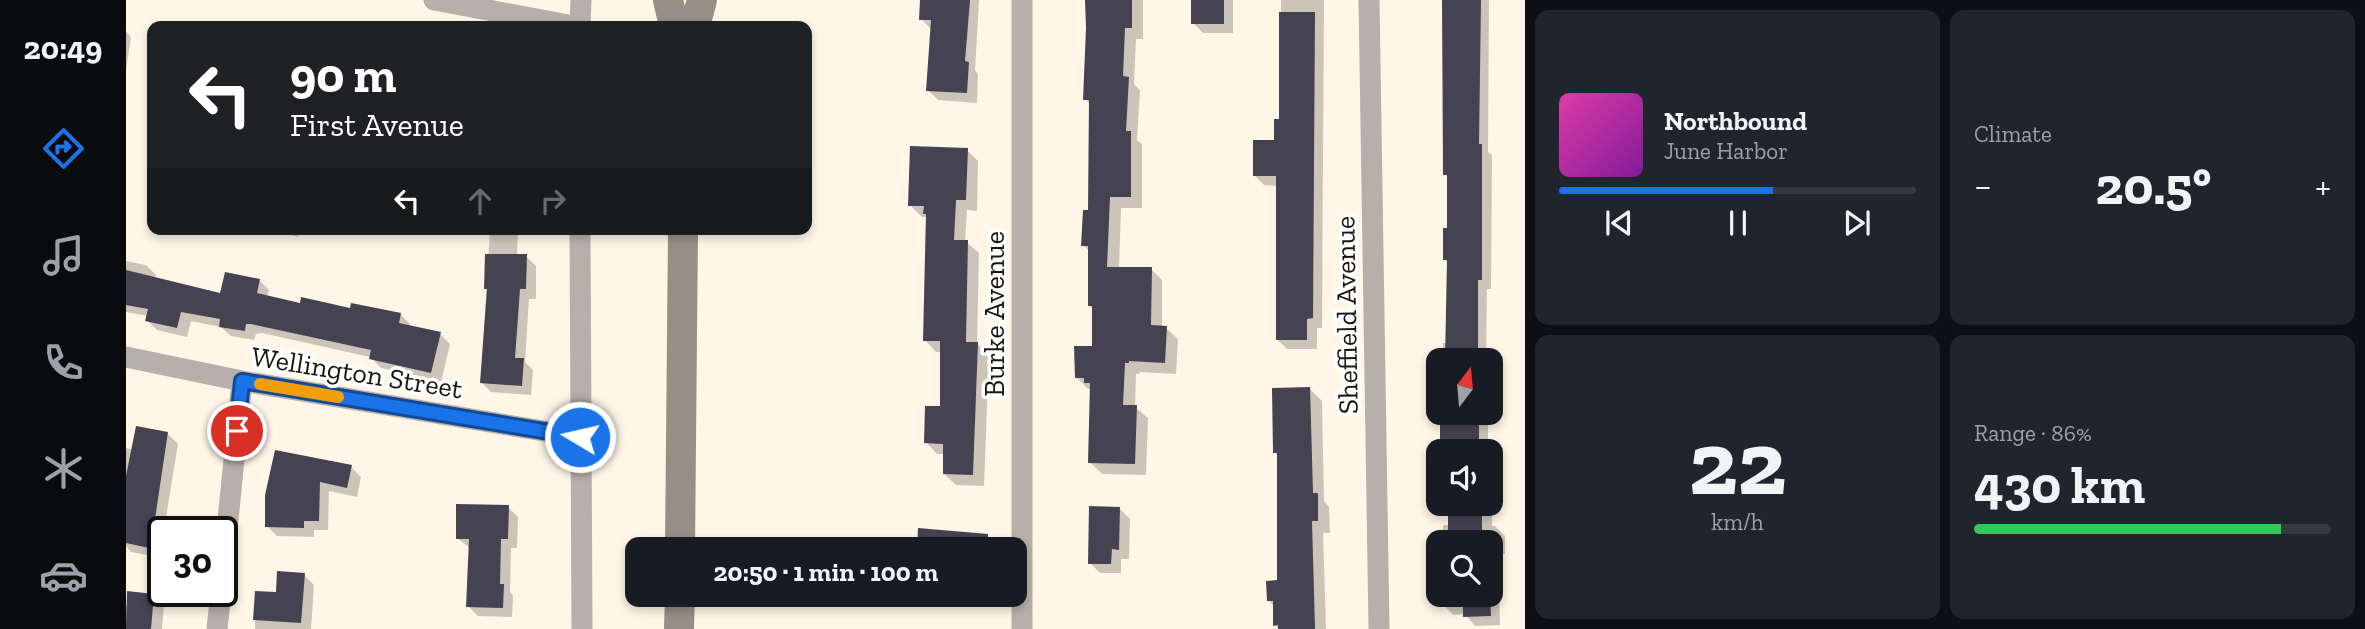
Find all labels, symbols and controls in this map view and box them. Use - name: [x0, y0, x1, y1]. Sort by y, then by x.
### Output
- text: 20:49: [24, 29, 102, 67]
- text: 90 m: [290, 46, 397, 105]
- icon: left: [175, 49, 266, 140]
- text: Northbound: [1664, 105, 1807, 137]
- text: First Avenue: [290, 106, 464, 144]
- text: Climate: [1974, 120, 2052, 148]
- icon: directions: [39, 124, 88, 173]
- text: June Harbor: [1664, 137, 1788, 165]
- text: 20.5°: [2096, 155, 2211, 217]
- text: −: [1974, 163, 1992, 209]
- text: +: [2315, 163, 2331, 209]
- icon: left: [388, 182, 426, 220]
- icon: ahead: [461, 182, 499, 220]
- icon: right: [534, 182, 572, 220]
- icon: previous: [1600, 204, 1638, 242]
- icon: pause: [1719, 204, 1757, 242]
- icon: next: [1838, 204, 1876, 242]
- street label: Sheffield Avenue: [1328, 216, 1365, 414]
- icon: music: [39, 231, 88, 280]
- street label: Burke Avenue: [978, 231, 1011, 397]
- icon: phone: [39, 338, 88, 387]
- street label: Wellington Street: [249, 340, 465, 406]
- north arrow: [1426, 348, 1503, 425]
- map controls: [1426, 348, 1503, 607]
- position arrow: [543, 400, 617, 474]
- pin: [207, 401, 267, 461]
- text: 22: [1689, 408, 1786, 517]
- icon: arrive: [218, 412, 256, 450]
- text: Range · 86%: [1974, 419, 2092, 447]
- button: sound: [1426, 439, 1503, 516]
- icon: climate: [39, 444, 88, 493]
- text: 430 km: [1974, 454, 2145, 516]
- text: km/h: [1711, 508, 1764, 536]
- speed limit sign: 30: [147, 516, 238, 607]
- button: search: [1426, 530, 1503, 607]
- icon: car: [39, 551, 88, 600]
- text: 20:50 · 1 min · 100 m: [714, 556, 938, 588]

